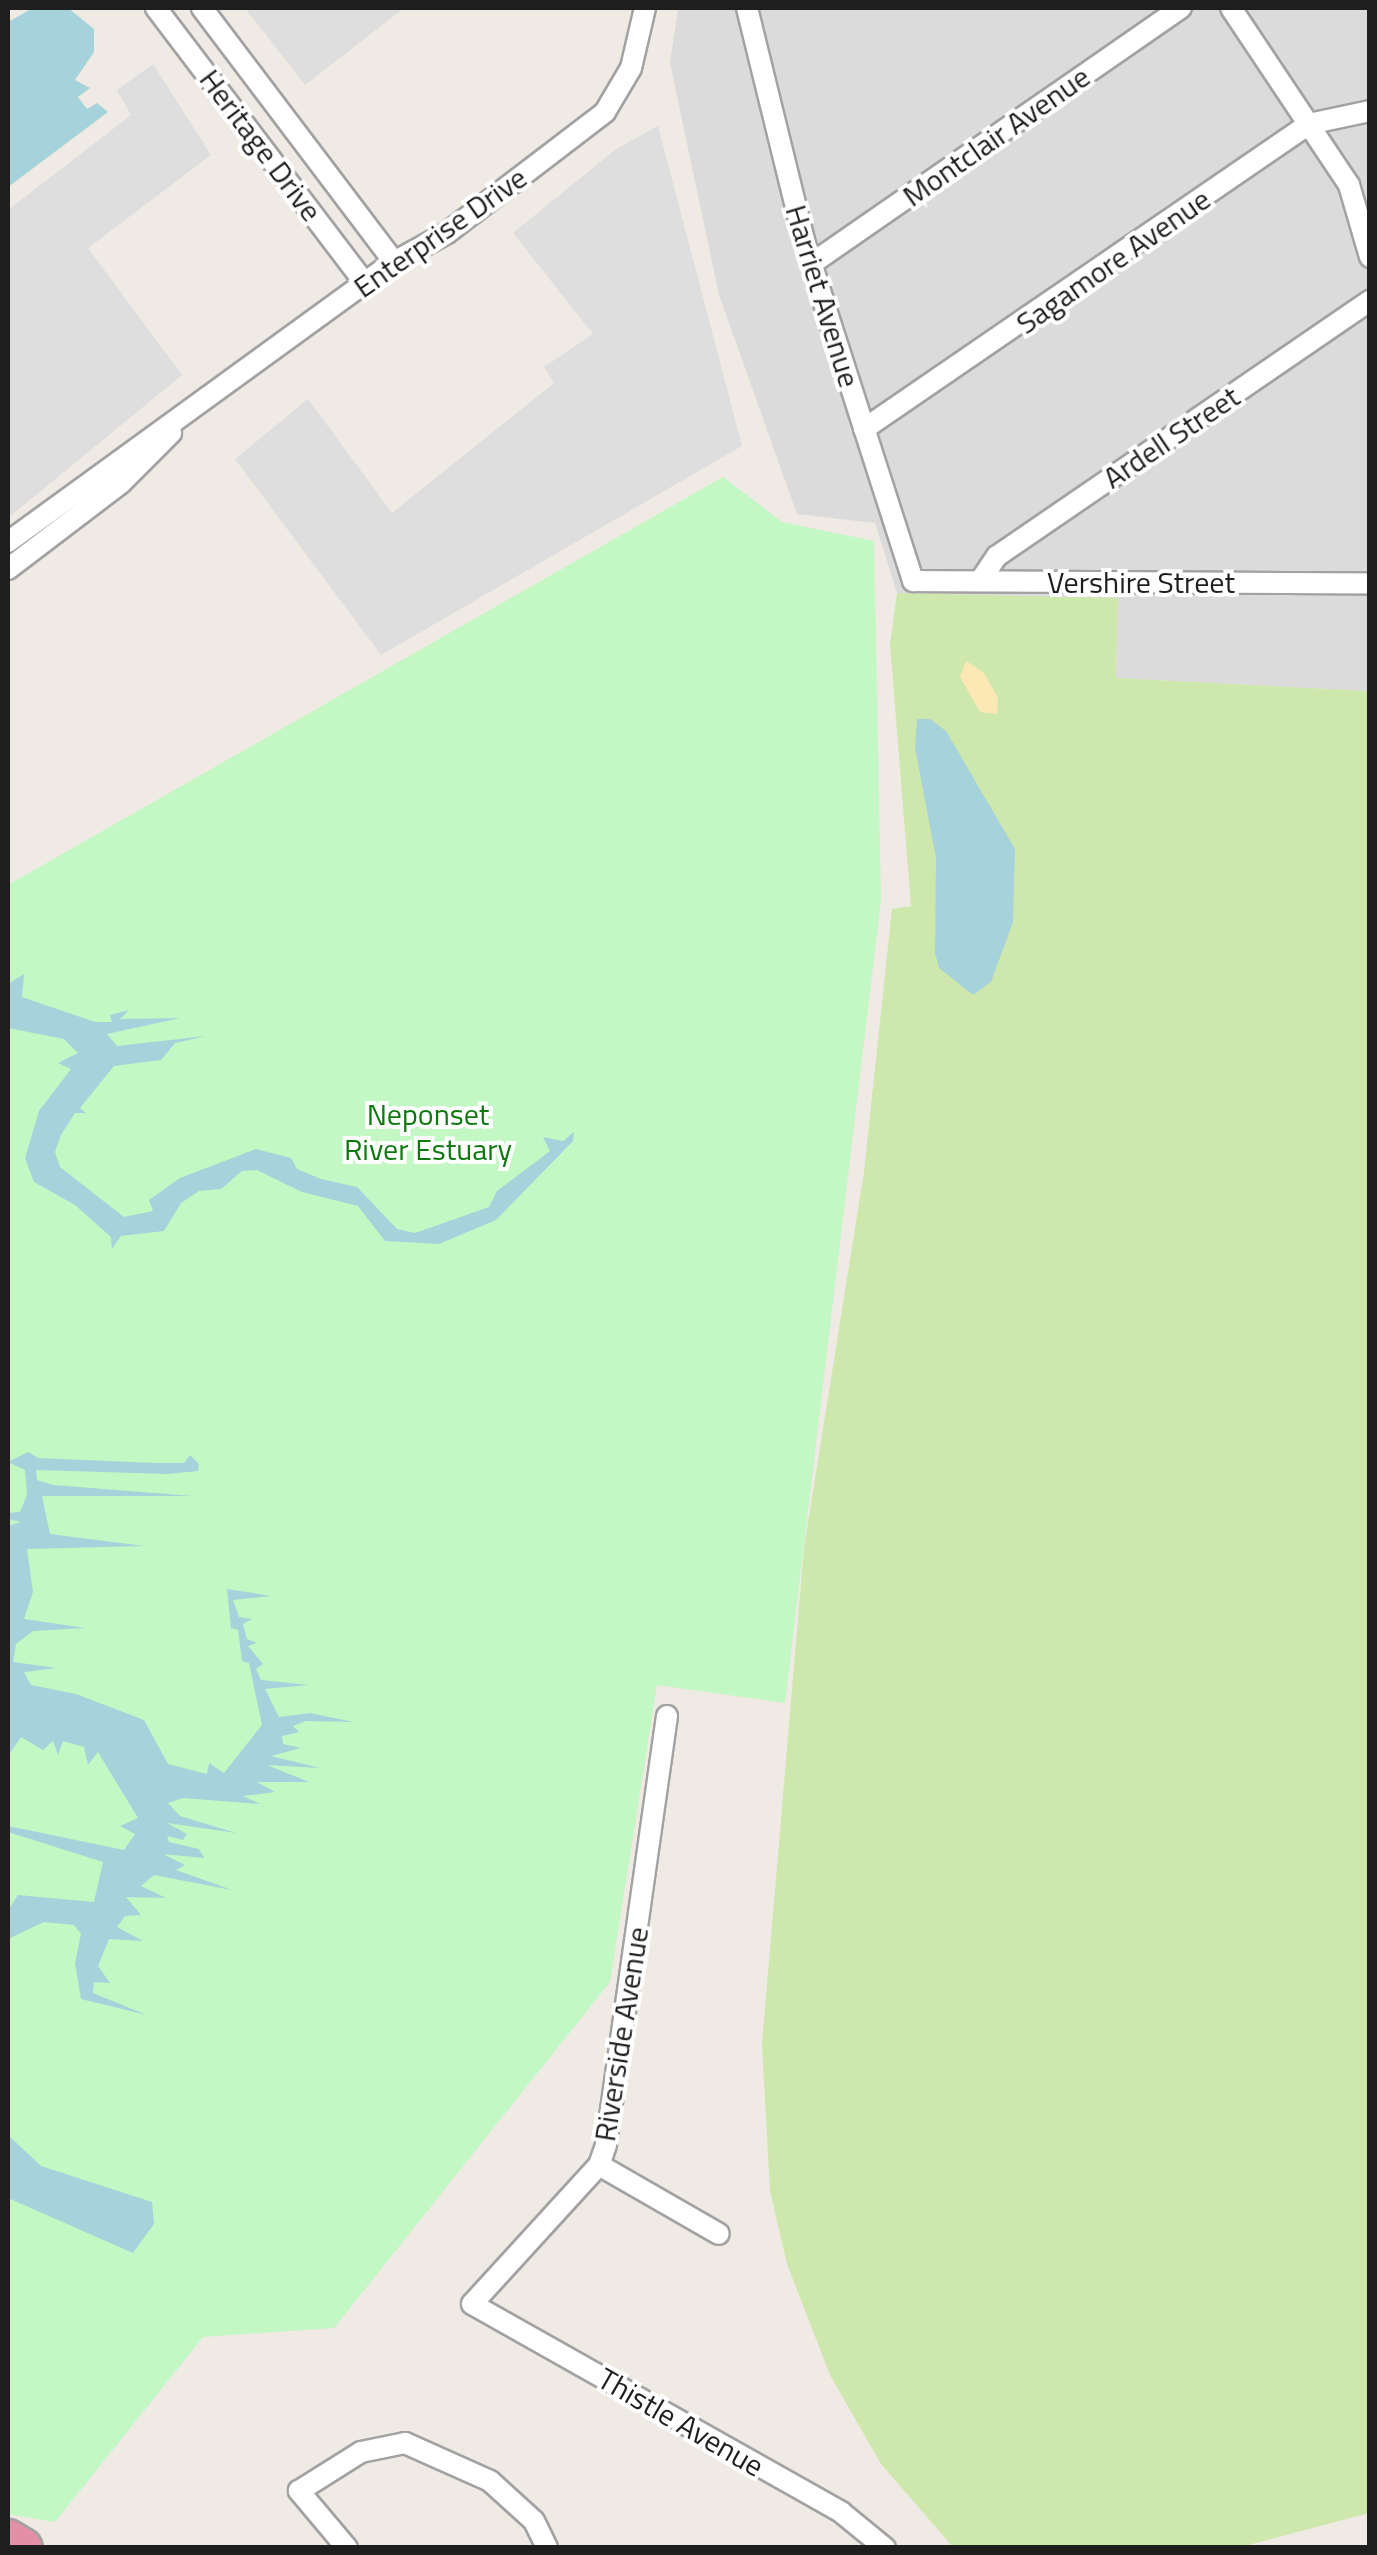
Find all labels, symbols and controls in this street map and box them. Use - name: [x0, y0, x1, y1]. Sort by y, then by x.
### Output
- street label: Montclair Avenue: [896, 58, 1096, 214]
- street label: Heritage Drive: [192, 62, 330, 228]
- street label: Enterprise Drive: [347, 159, 533, 305]
- street label: Sagamore Avenue: [1009, 181, 1217, 341]
- street label: Harriet Avenue: [778, 201, 868, 391]
- street label: Ardell Street: [1096, 378, 1246, 496]
- street label: Vershire Street: [1047, 564, 1235, 600]
- park label: Neponset River Estuary: [344, 1096, 512, 1166]
- street label: Riverside Avenue: [586, 1924, 656, 2144]
- street label: Thistle Avenue: [592, 2360, 770, 2484]

